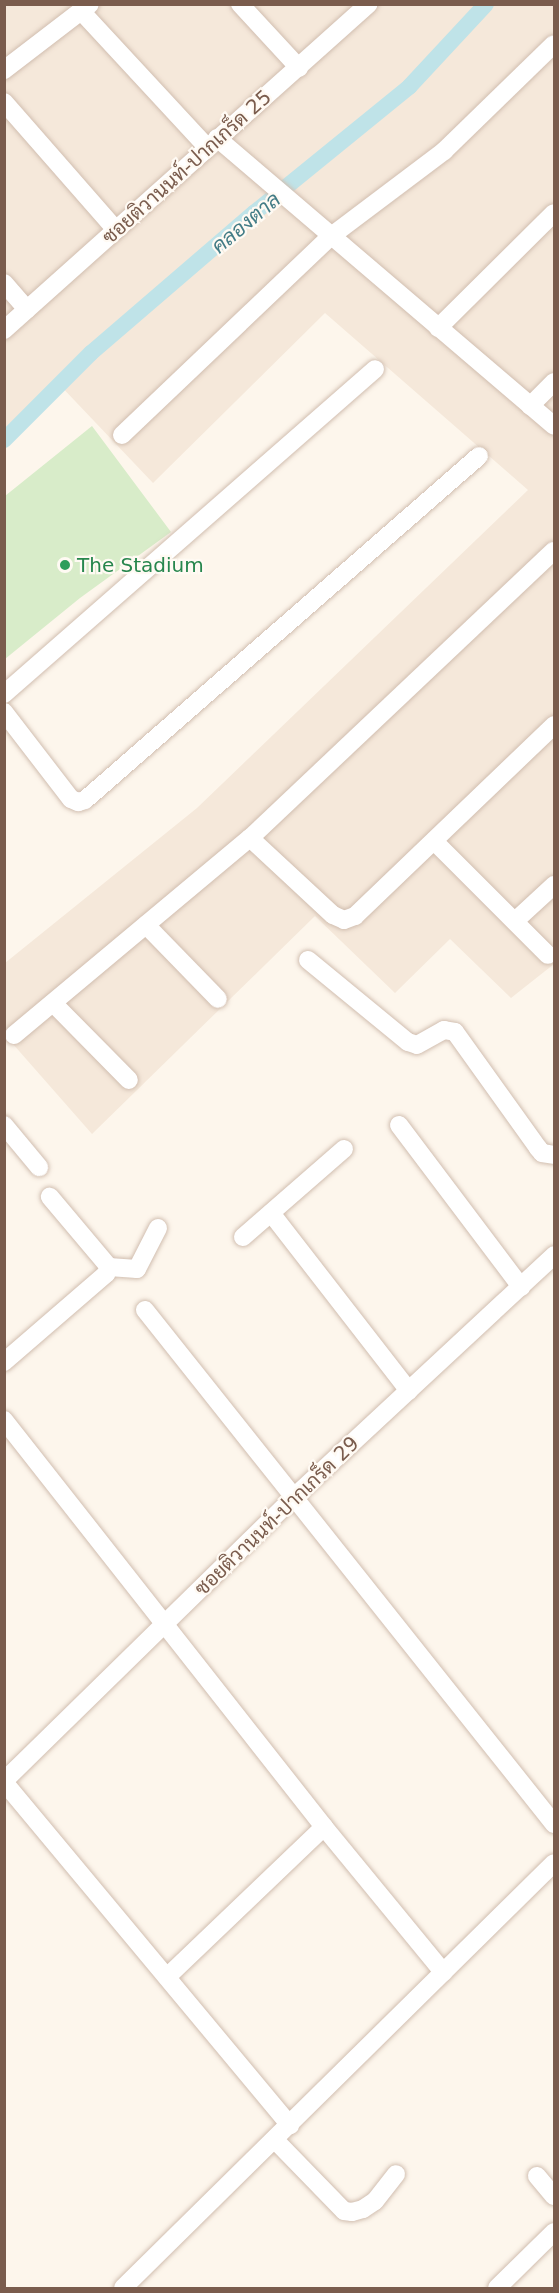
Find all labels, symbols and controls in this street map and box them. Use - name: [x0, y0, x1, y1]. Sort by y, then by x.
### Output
- street label: ซอยติวานนท์-ปากเกร็ด 25: [98, 85, 276, 249]
- water label: คลองตาล: [207, 187, 285, 259]
- place label: The Stadium: [77, 553, 204, 577]
- marker: The Stadium: [58, 558, 72, 572]
- street label: ซอยติวานนท์-ปากเกร็ด 29: [190, 1431, 364, 1601]

